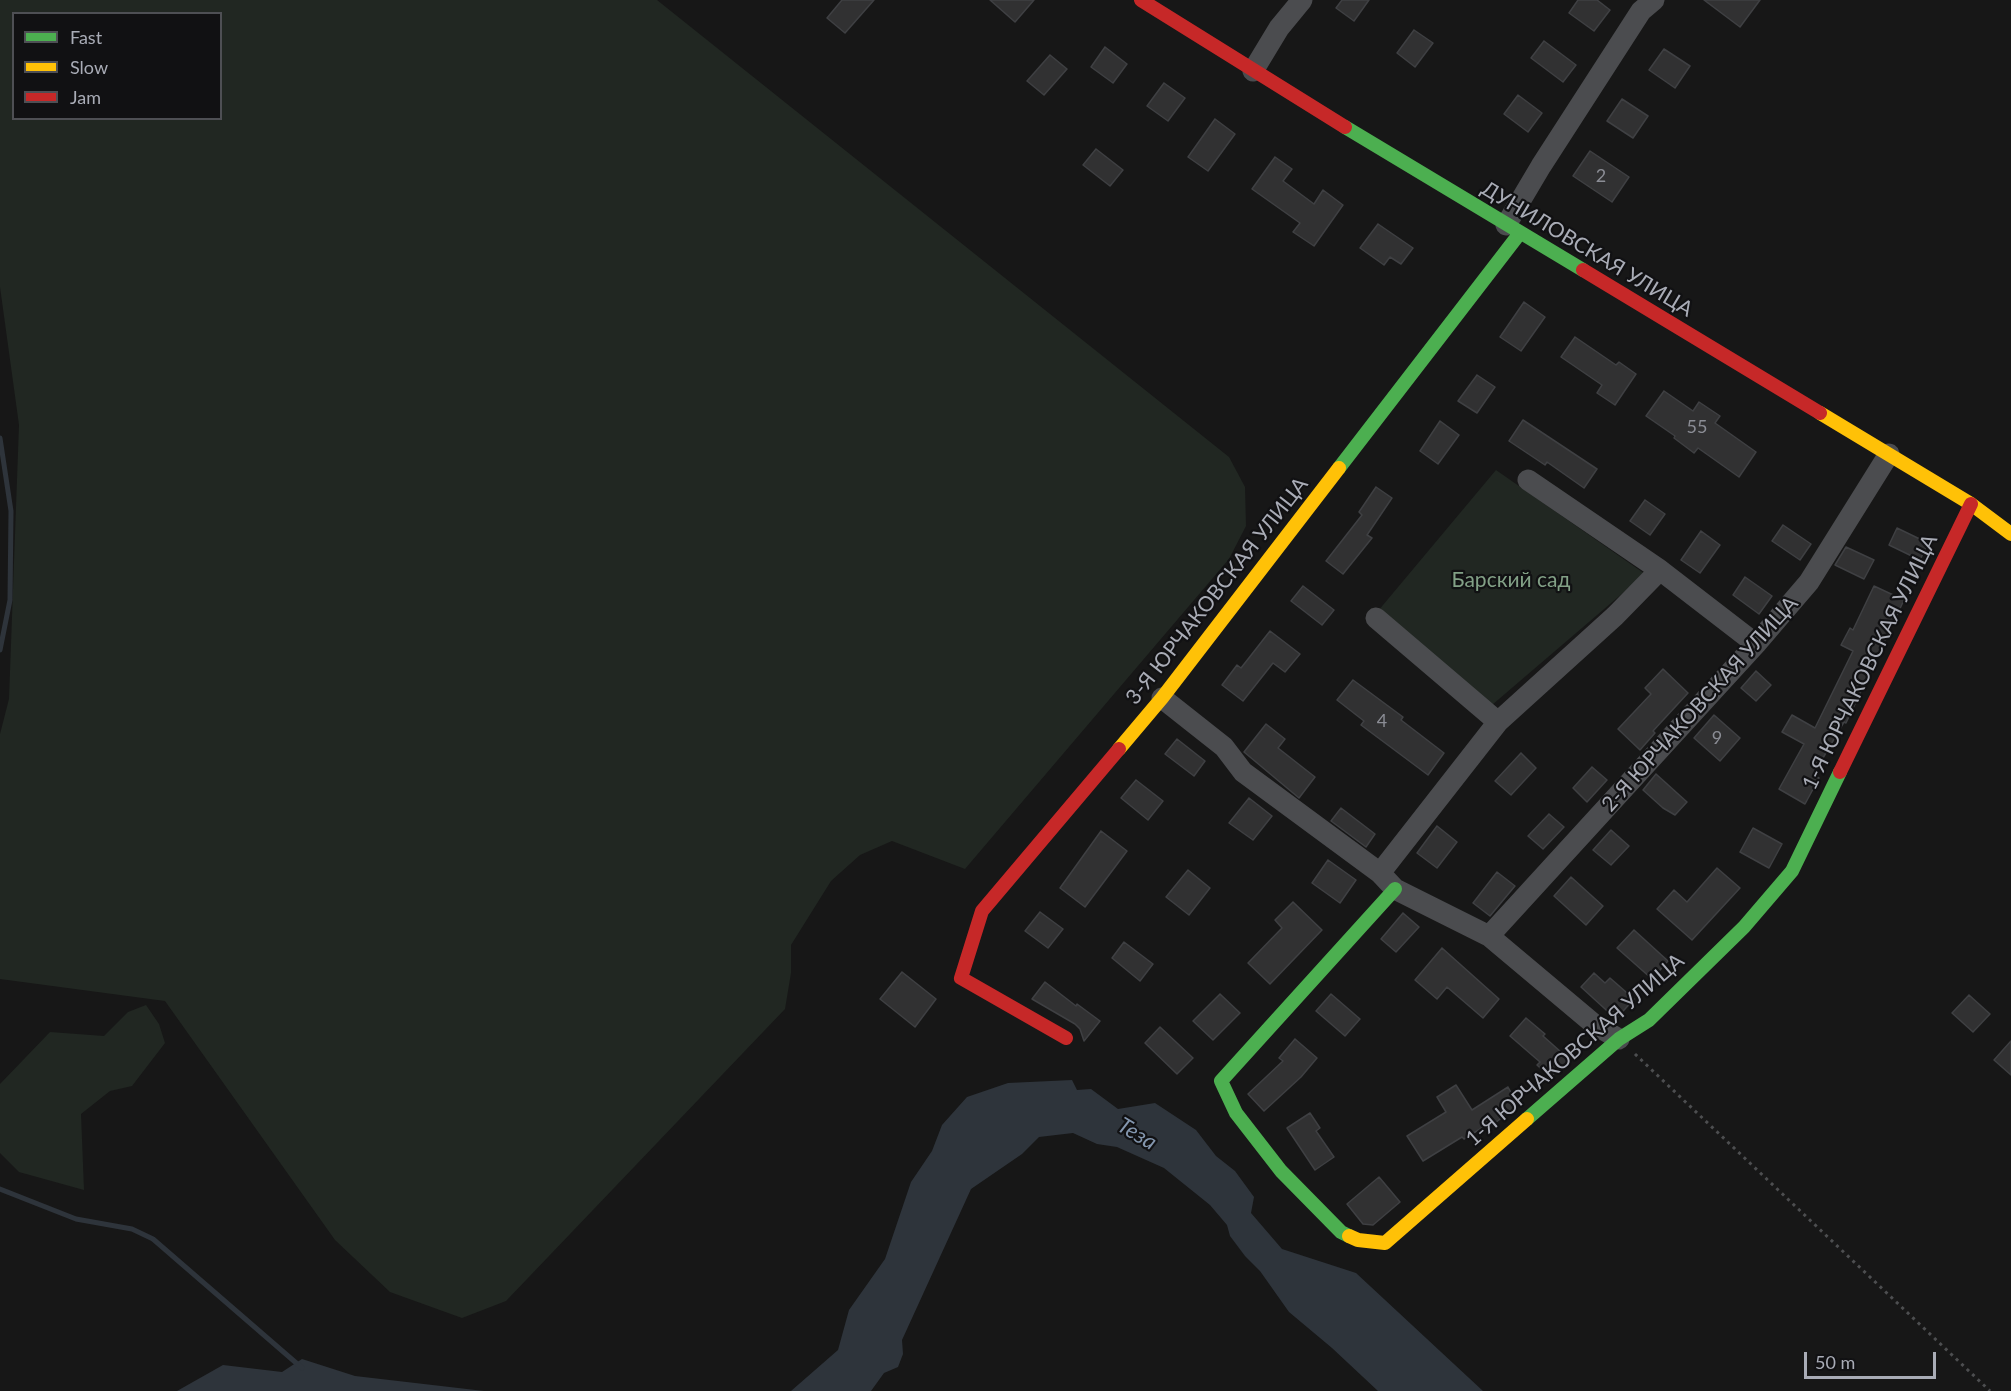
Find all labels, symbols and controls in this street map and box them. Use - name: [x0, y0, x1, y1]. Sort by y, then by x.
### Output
- legend: [12, 12, 222, 120]
- text: Fast: [70, 26, 102, 48]
- text: Slow: [70, 56, 108, 78]
- text: Jam: [70, 86, 101, 108]
- house number: 2: [1596, 165, 1606, 187]
- street label: ДУНИЛОВСКАЯ УЛИЦА: [1477, 176, 1697, 322]
- house number: 55: [1687, 416, 1707, 438]
- street label: 3-Я ЮРЧАКОВСКАЯ УЛИЦА: [1121, 473, 1313, 709]
- street label: 1-Я ЮРЧАКОВСКАЯ УЛИЦА: [1797, 530, 1943, 794]
- park label: Барский сад: [1451, 567, 1571, 593]
- street label: 2-Я ЮРЧАКОВСКАЯ УЛИЦА: [1597, 591, 1803, 817]
- house number: 4: [1377, 710, 1387, 732]
- house number: 9: [1712, 727, 1722, 749]
- street label: 1-Я ЮРЧАКОВСКАЯ УЛИЦА: [1461, 948, 1689, 1152]
- water label: Теза: [1113, 1112, 1161, 1156]
- scale bar: [1807, 1340, 1939, 1378]
- text: 50 m: [1815, 1351, 1855, 1373]

